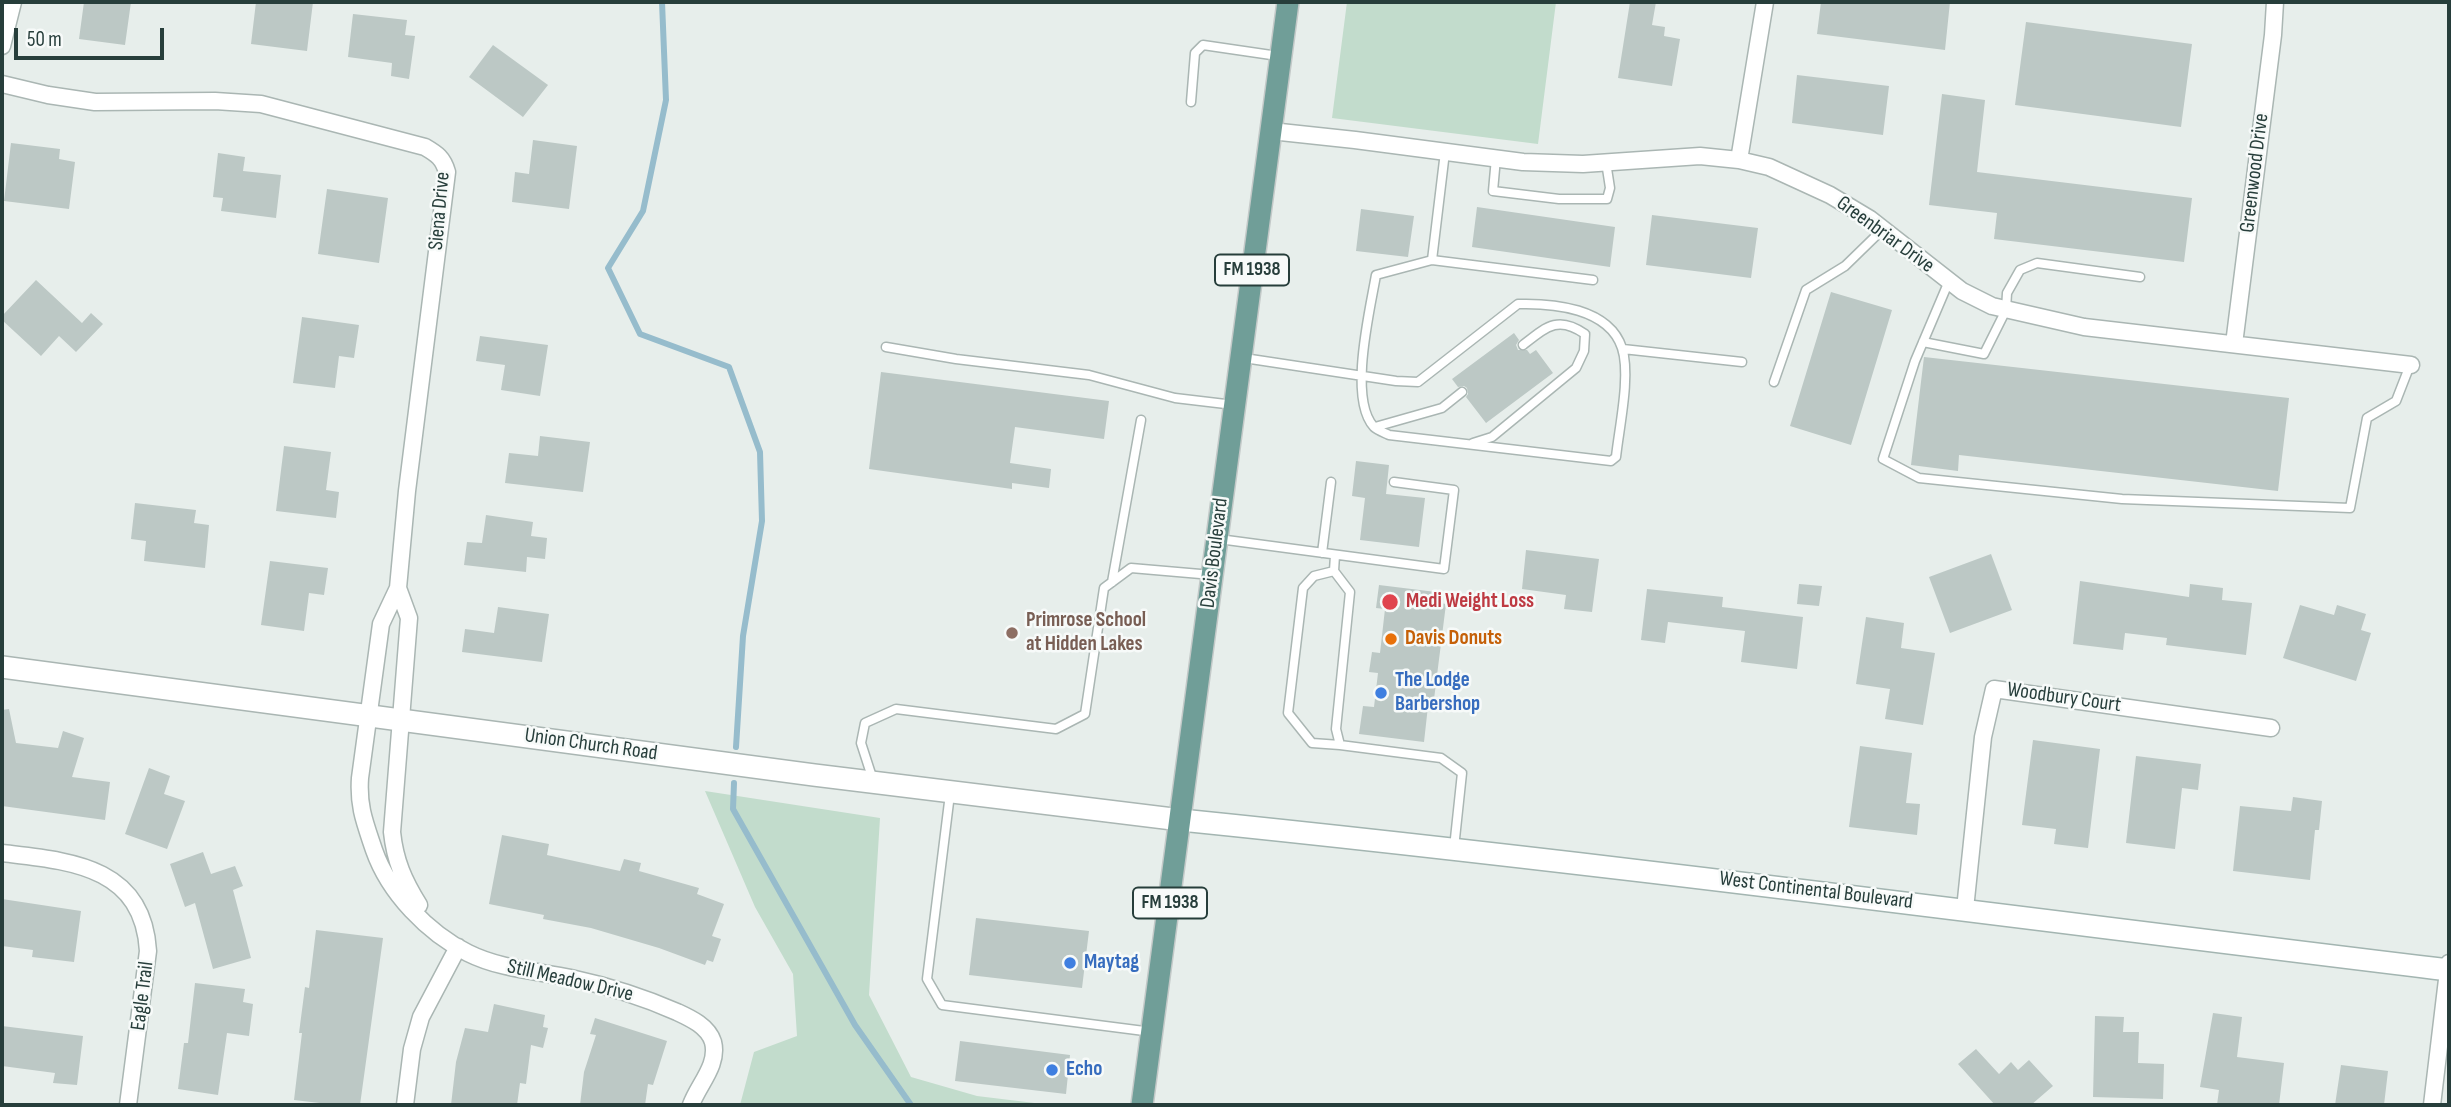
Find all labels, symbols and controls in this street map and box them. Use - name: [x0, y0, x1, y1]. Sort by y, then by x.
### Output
- scale bar: [18, 14, 168, 58]
- text: 50 m: [27, 27, 62, 52]
- street label: Greenwood Drive: [2235, 112, 2275, 234]
- street label: Siena Drive: [424, 171, 456, 251]
- street label: Greenbriar Drive: [1831, 191, 1939, 279]
- road number: FM 1938: [1215, 254, 1289, 286]
- street label: Davis Boulevard: [1196, 497, 1234, 609]
- place label: Medi Weight Loss: [1406, 589, 1534, 615]
- marker: Medi Weight Loss: [1380, 592, 1400, 612]
- place label: Primrose School at Hidden Lakes: [1026, 608, 1146, 658]
- marker: Primrose School at Hidden Lakes: [1004, 625, 1020, 641]
- place label: Davis Donuts: [1405, 626, 1502, 652]
- marker: Davis Donuts: [1383, 631, 1399, 647]
- place label: The Lodge Barbershop: [1395, 668, 1480, 718]
- street label: Woodbury Court: [2005, 678, 2123, 718]
- marker: The Lodge Barbershop: [1373, 685, 1389, 701]
- street label: Union Church Road: [523, 723, 659, 767]
- street label: West Continental Boulevard: [1718, 867, 1914, 915]
- road number: FM 1938: [1133, 888, 1207, 918]
- place label: Maytag: [1084, 950, 1139, 976]
- street label: Still Meadow Drive: [505, 954, 635, 1008]
- marker: Maytag: [1062, 955, 1078, 971]
- street label: Eagle Trail: [126, 960, 160, 1032]
- place label: Echo: [1066, 1057, 1102, 1083]
- marker: Echo: [1044, 1062, 1060, 1078]

